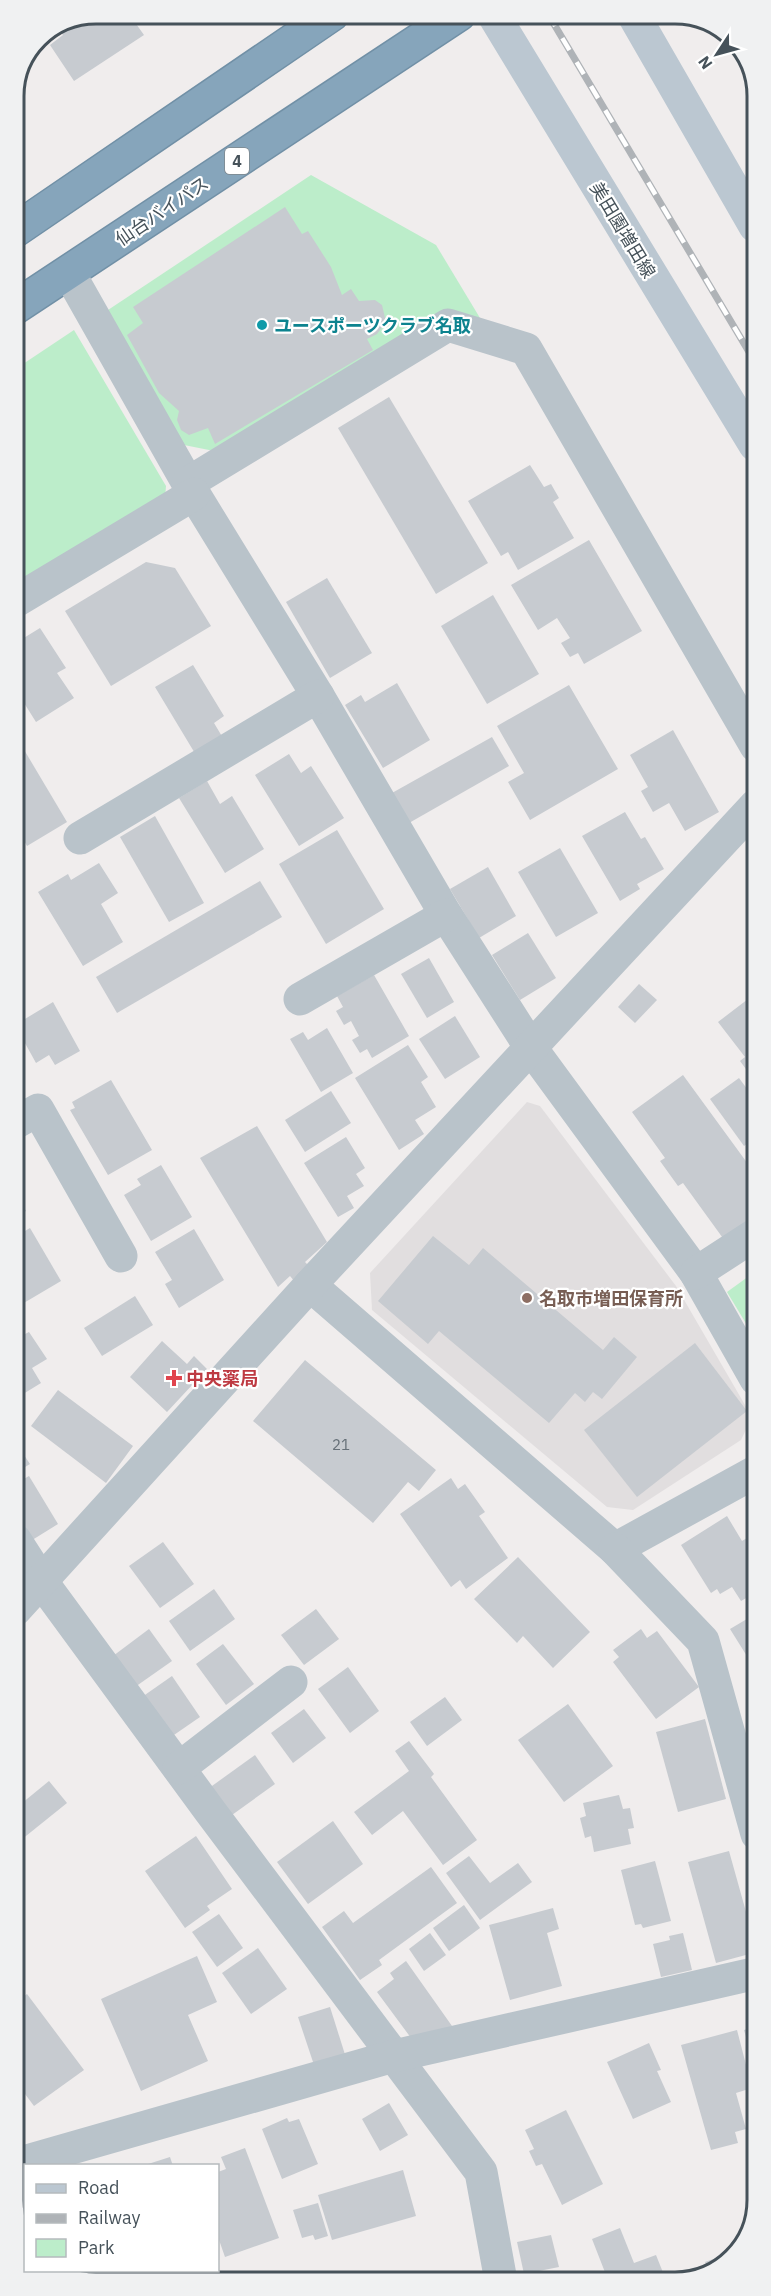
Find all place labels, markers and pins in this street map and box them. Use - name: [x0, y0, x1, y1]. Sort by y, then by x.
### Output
- place label: ユースポーツクラブ名取: [274, 314, 471, 337]
- marker: ユースポーツクラブ名取: [255, 318, 269, 332]
- place label: 名取市増田保育所: [539, 1287, 683, 1310]
- marker: 名取市増田保育所: [520, 1291, 534, 1305]
- place label: 中央薬局: [186, 1367, 258, 1390]
- marker: 中央薬局: [167, 1371, 181, 1385]

